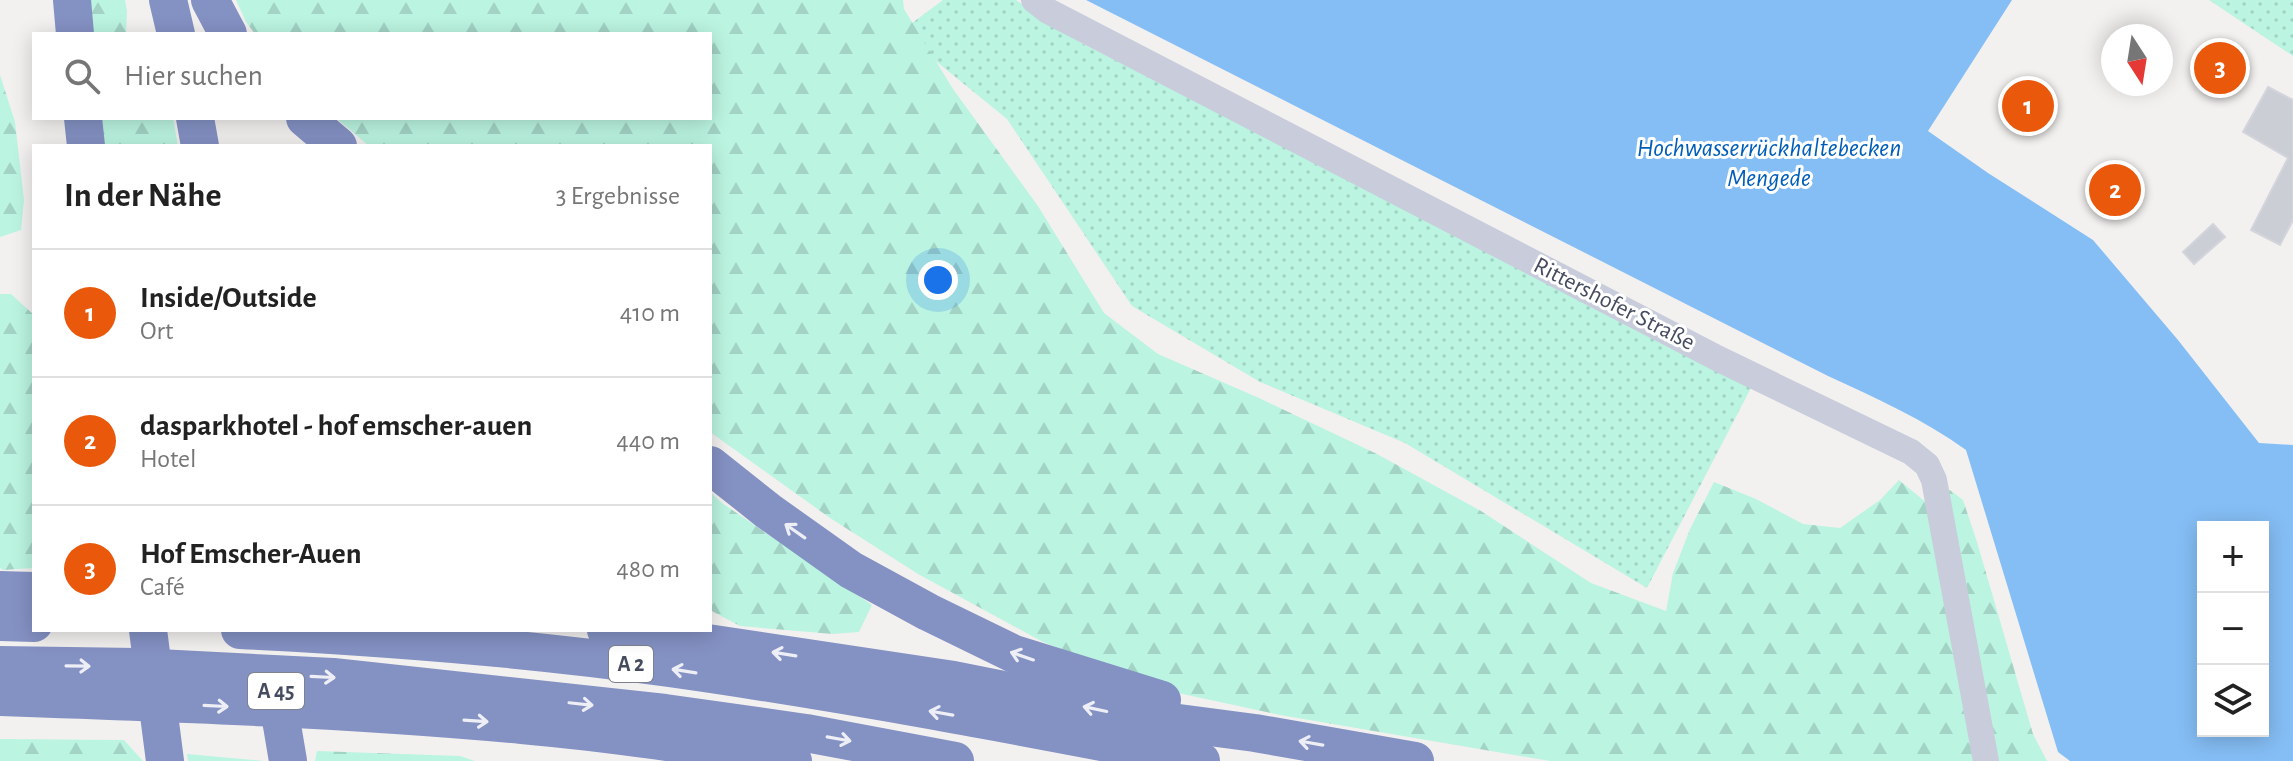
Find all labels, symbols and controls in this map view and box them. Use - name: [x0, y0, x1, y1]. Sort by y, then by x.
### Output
- north arrow: [2101, 24, 2173, 96]
- search box: [32, 32, 712, 120]
- pin: 3: [2194, 38, 2246, 98]
- icon: search: [60, 54, 104, 98]
- text: Hier suchen: [124, 61, 263, 91]
- pin: 1: [2002, 76, 2054, 136]
- water label: Hochwasserrückhaltebecken Mengede: [1637, 135, 1901, 191]
- pin: 2: [2089, 160, 2141, 220]
- text: In der Nähe: [64, 179, 221, 213]
- text: 3 Ergebnisse: [556, 183, 680, 209]
- street label: Rittershofer Straße: [1530, 253, 1698, 355]
- your location: [918, 260, 958, 300]
- text: Inside/Outside: [140, 283, 317, 313]
- text: 1: [85, 300, 95, 326]
- text: 410 m: [620, 300, 680, 326]
- text: Ort: [140, 318, 173, 344]
- text: dasparkhotel - hof emscher-auen: [140, 411, 532, 441]
- text: 2: [84, 428, 96, 454]
- text: 440 m: [616, 428, 680, 454]
- text: Hotel: [140, 446, 196, 472]
- map controls: [2197, 521, 2269, 737]
- button: +: [2197, 521, 2269, 593]
- one-way arrow: [785, 523, 807, 539]
- text: Hof Emscher-Auen: [140, 539, 362, 569]
- text: 3: [84, 556, 96, 582]
- text: 480 m: [616, 556, 680, 582]
- text: Café: [140, 574, 185, 600]
- button: −: [2197, 593, 2269, 665]
- road number: A 2: [609, 646, 653, 682]
- one-way arrow: [772, 646, 797, 661]
- one-way arrow: [1010, 648, 1035, 663]
- one-way arrow: [64, 659, 91, 674]
- one-way arrow: [672, 662, 698, 677]
- button: layers: [2197, 665, 2269, 737]
- one-way arrow: [309, 670, 336, 685]
- road number: A 45: [248, 673, 304, 709]
- one-way arrow: [567, 697, 594, 712]
- one-way arrow: [202, 698, 229, 713]
- one-way arrow: [1083, 701, 1109, 716]
- one-way arrow: [929, 705, 954, 720]
- one-way arrow: [462, 714, 489, 729]
- one-way arrow: [826, 733, 851, 748]
- one-way arrow: [1299, 734, 1324, 749]

